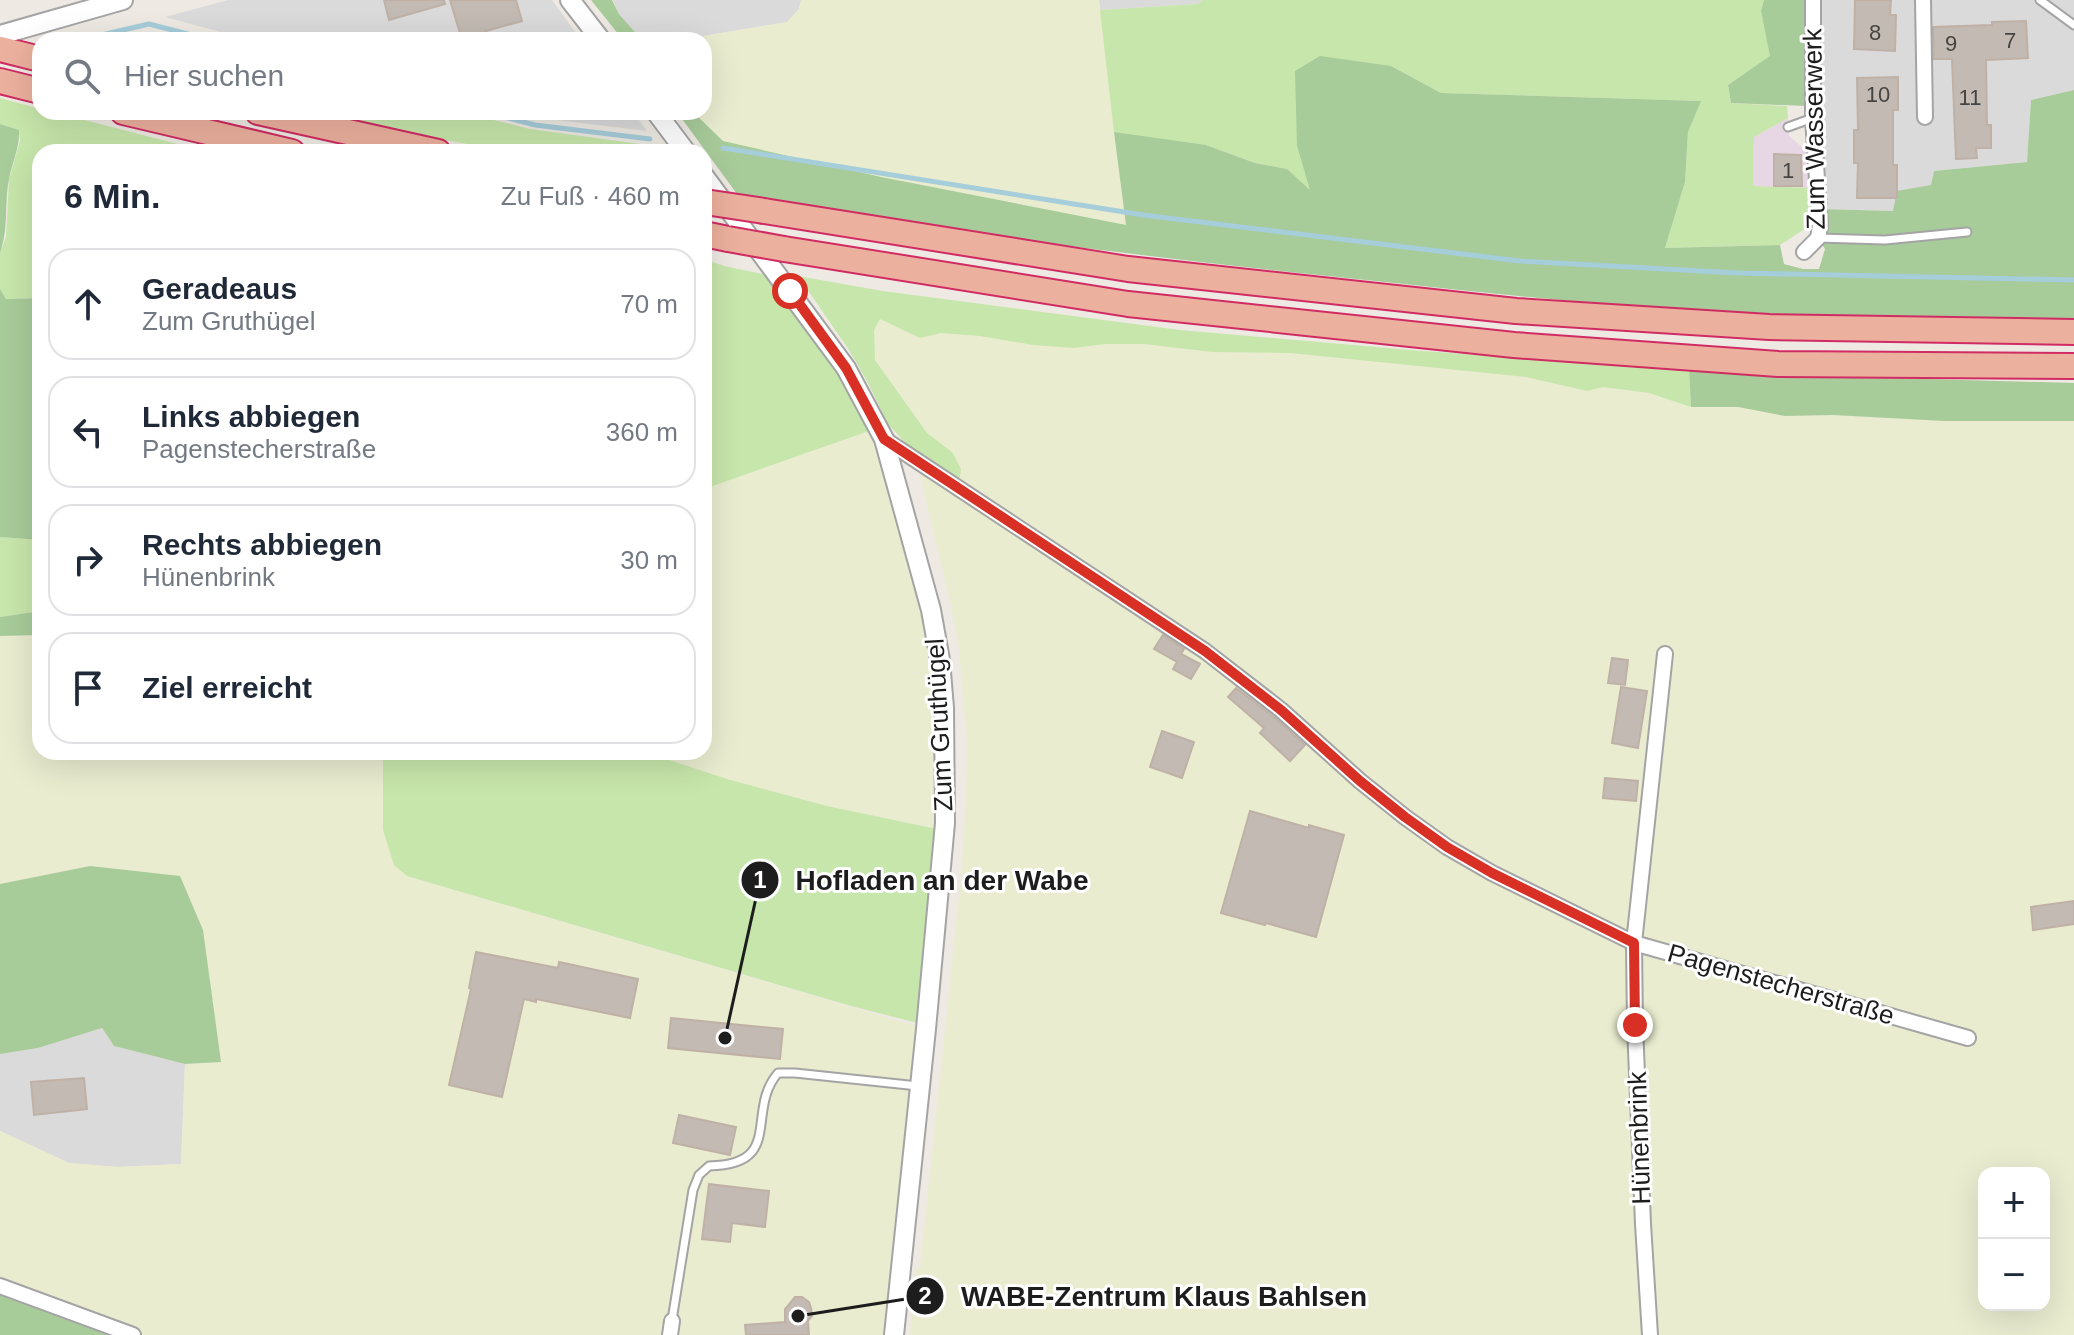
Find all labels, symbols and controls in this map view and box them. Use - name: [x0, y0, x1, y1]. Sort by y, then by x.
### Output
- house number: 8: [1869, 20, 1881, 45]
- street label: Zum Wasserwerk: [1797, 27, 1831, 230]
- house number: 7: [2004, 28, 2016, 53]
- house number: 9: [1945, 31, 1957, 56]
- search box: [32, 32, 712, 120]
- icon: search: [60, 54, 104, 98]
- text: Hier suchen: [124, 59, 284, 92]
- house number: 10: [1866, 82, 1890, 107]
- house number: 11: [1959, 85, 1981, 110]
- house number: 1: [1782, 158, 1794, 183]
- text: 6 Min.: [64, 177, 160, 215]
- text: Zu Fuß · 460 m: [501, 181, 680, 211]
- text: Geradeaus: [142, 272, 297, 305]
- route start: [772, 273, 808, 309]
- icon: ahead: [66, 282, 110, 326]
- text: 70 m: [620, 289, 678, 319]
- text: Zum Gruthügel: [142, 306, 315, 336]
- text: Links abbiegen: [142, 400, 360, 433]
- icon: left: [66, 410, 110, 454]
- text: 360 m: [606, 417, 678, 447]
- text: Pagenstecherstraße: [142, 434, 376, 464]
- text: Rechts abbiegen: [142, 528, 382, 561]
- icon: right: [66, 538, 110, 582]
- text: 30 m: [620, 545, 678, 575]
- text: Hünenbrink: [142, 562, 275, 592]
- street label: Zum Gruthügel: [919, 638, 959, 812]
- icon: arrive: [66, 666, 110, 710]
- text: Ziel erreicht: [142, 671, 312, 704]
- callout: Hofladen an der Wabe: [740, 854, 1105, 906]
- text: Hofladen an der Wabe: [795, 865, 1089, 896]
- text: 1: [753, 866, 767, 893]
- street label: Pagenstecherstraße: [1664, 937, 1898, 1031]
- route end: [1617, 1007, 1653, 1043]
- street label: Hünenbrink: [1622, 1070, 1656, 1205]
- map controls: [1978, 1167, 2050, 1311]
- button: +: [1978, 1167, 2050, 1239]
- button: −: [1978, 1239, 2050, 1311]
- callout: WABE-Zentrum Klaus Bahlsen: [905, 1270, 1383, 1322]
- text: WABE-Zentrum Klaus Bahlsen: [961, 1281, 1367, 1312]
- text: 2: [918, 1282, 932, 1309]

